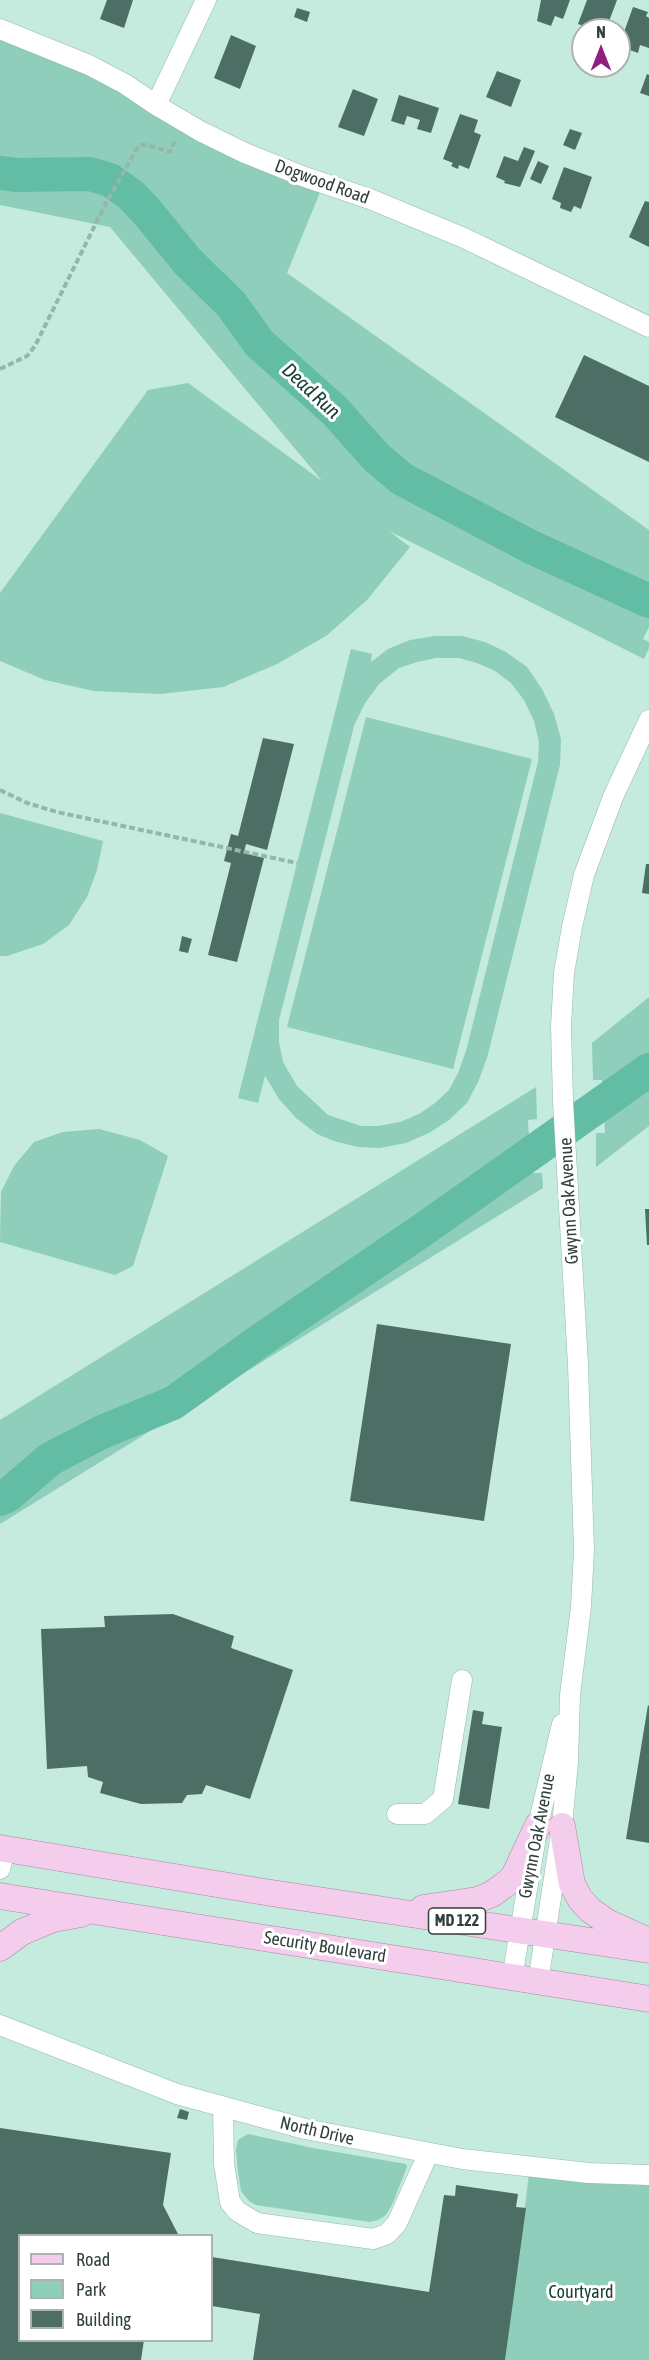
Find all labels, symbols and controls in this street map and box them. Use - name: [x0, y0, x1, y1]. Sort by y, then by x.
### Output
- north arrow: [571, 18, 631, 78]
- text: N: [596, 23, 606, 41]
- street label: Dogwood Road: [272, 155, 372, 209]
- water label: Dead Run: [277, 358, 345, 424]
- street label: Gwynn Oak Avenue: [555, 1137, 583, 1265]
- street label: Gwynn Oak Avenue: [514, 1772, 560, 1900]
- road number: MD 122: [428, 1908, 486, 1934]
- street label: Security Boulevard: [262, 1927, 388, 1967]
- street label: North Drive: [278, 2112, 356, 2150]
- legend: [18, 2234, 213, 2342]
- text: Road: [76, 2249, 110, 2270]
- text: Park: [76, 2279, 106, 2300]
- park label: Courtyard: [548, 2281, 614, 2303]
- text: Building: [76, 2309, 131, 2330]

